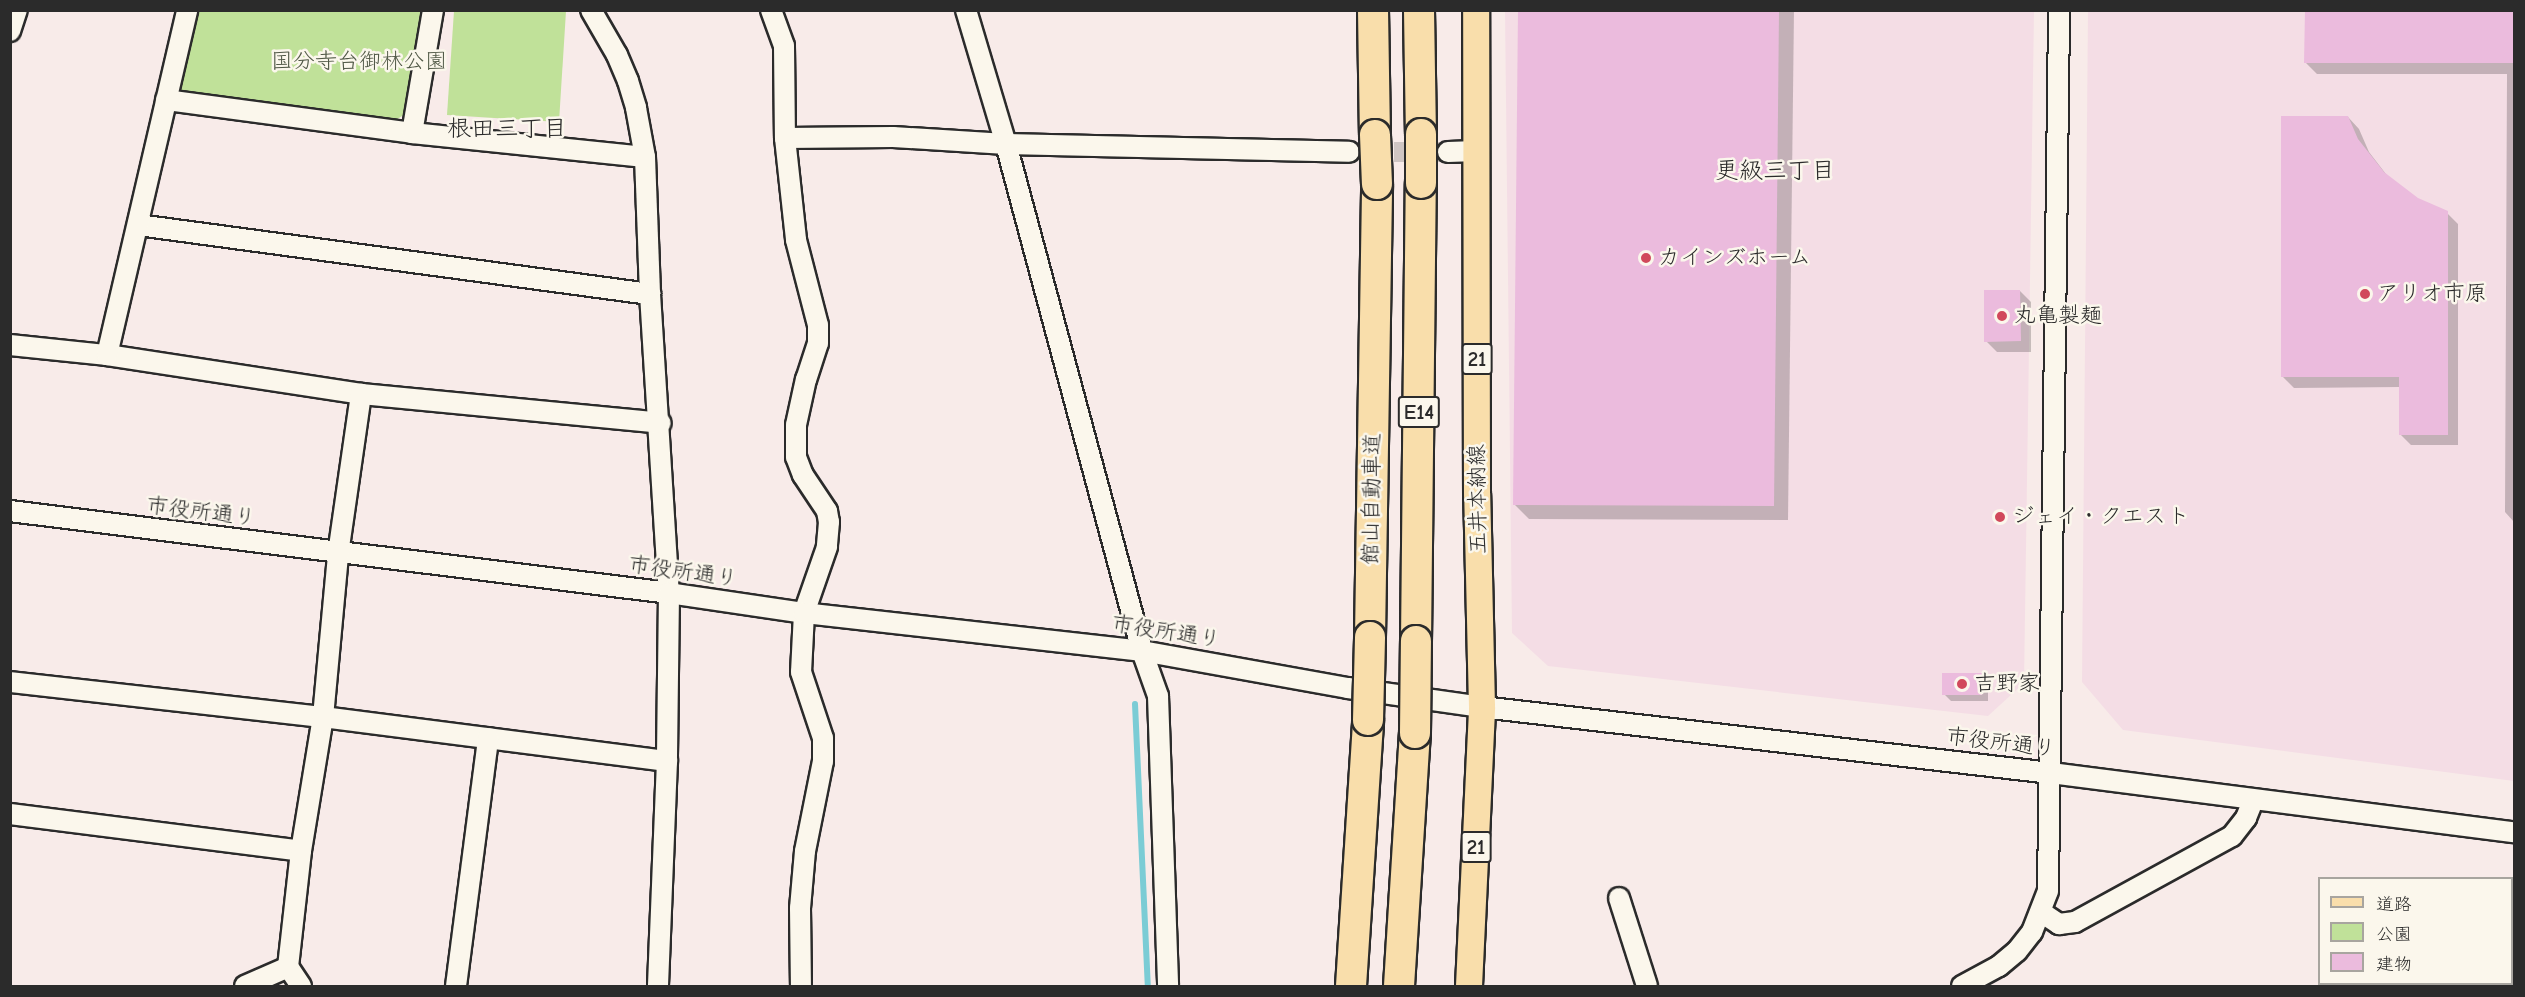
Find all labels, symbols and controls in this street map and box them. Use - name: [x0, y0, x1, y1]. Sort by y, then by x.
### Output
- park label: 国分寺台御林公園: [271, 49, 447, 75]
- district label: 根田三丁目: [447, 115, 567, 143]
- district label: 更級三丁目: [1715, 157, 1835, 185]
- place label: カインズホーム: [1658, 245, 1812, 271]
- marker: カインズホーム: [1639, 251, 1653, 265]
- place label: アリオ市原: [2377, 281, 2487, 307]
- marker: アリオ市原: [2358, 287, 2372, 301]
- place label: 丸亀製麺: [2014, 303, 2102, 329]
- marker: 丸亀製麺: [1995, 309, 2009, 323]
- road number: 21: [1460, 341, 1494, 377]
- road number: E14: [1396, 394, 1442, 430]
- street label: 館山自動車道: [1358, 433, 1386, 565]
- street label: 五井本納線: [1464, 444, 1492, 554]
- street label: 市役所通り: [145, 492, 257, 532]
- place label: ジェイ・クエスト: [2012, 504, 2188, 530]
- marker: ジェイ・クエスト: [1993, 510, 2007, 524]
- street label: 市役所通り: [627, 551, 739, 593]
- street label: 市役所通り: [1110, 610, 1222, 654]
- place label: 吉野家: [1974, 671, 2040, 697]
- marker: 吉野家: [1955, 677, 1969, 691]
- street label: 市役所通り: [1945, 723, 2057, 763]
- road number: 21: [1460, 829, 1492, 865]
- legend: [2318, 877, 2513, 985]
- text: 道路: [2376, 894, 2412, 915]
- text: 公園: [2376, 924, 2412, 945]
- text: 建物: [2376, 954, 2412, 975]

